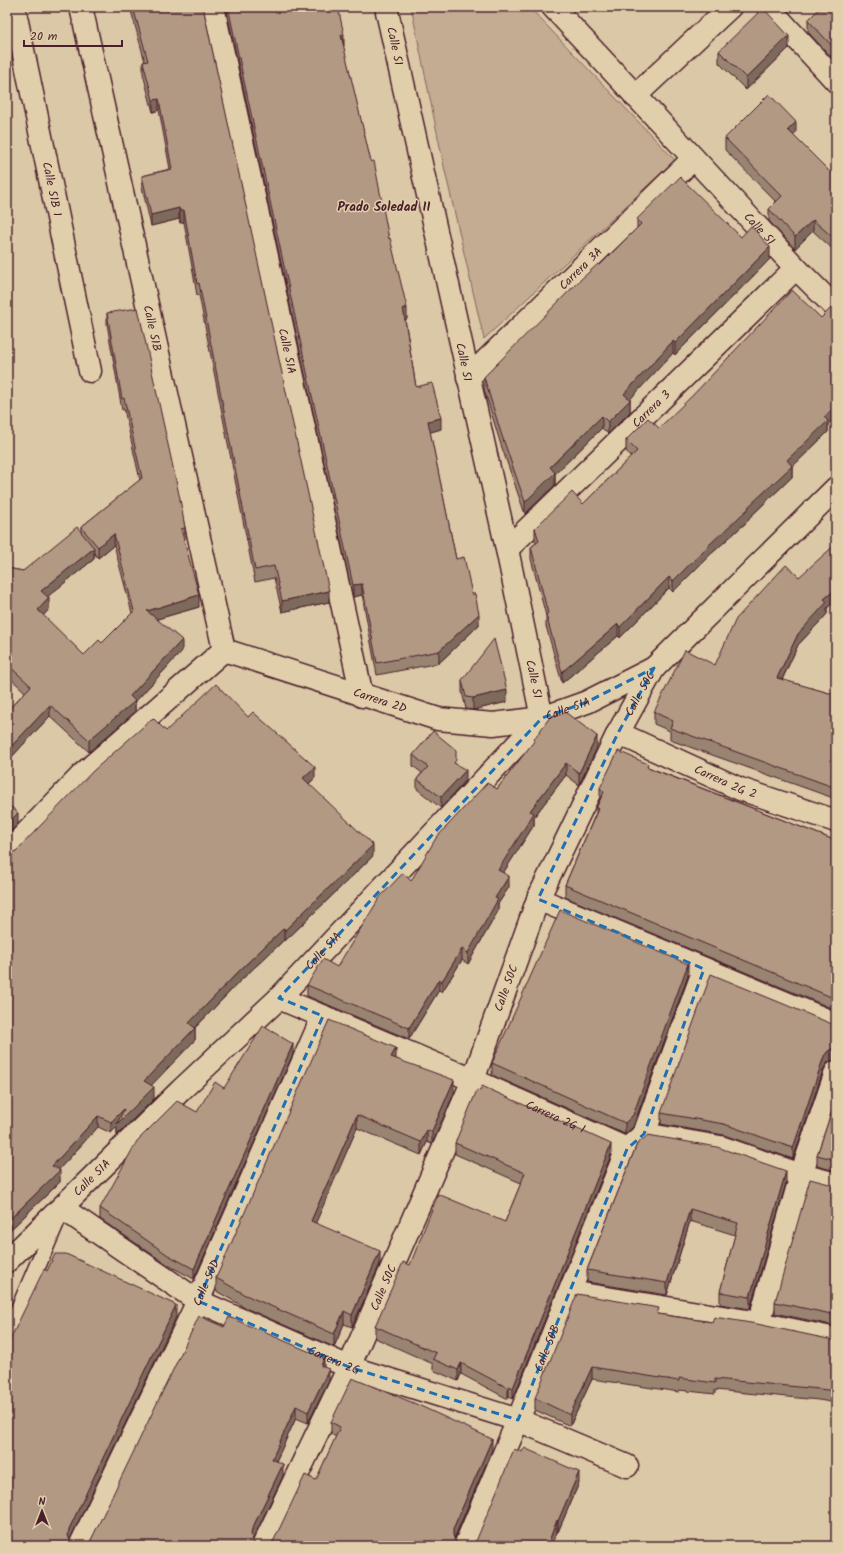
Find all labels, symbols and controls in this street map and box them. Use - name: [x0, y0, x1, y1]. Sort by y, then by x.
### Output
- scale bar: [24, 22, 122, 48]
- street label: Calle 51: [381, 25, 408, 67]
- text: 20 m: [30, 27, 58, 46]
- street label: Calle 51B 1: [37, 160, 67, 218]
- district label: Prado Soledad II: [337, 197, 431, 218]
- street label: Calle 51: [739, 208, 780, 250]
- street label: Carrera 3A: [555, 243, 607, 295]
- street label: Calle 51B: [138, 303, 166, 353]
- street label: Calle 51A: [273, 326, 301, 376]
- street label: Calle 51: [450, 341, 477, 383]
- street label: Carrera 3: [628, 386, 675, 433]
- street label: Calle 51: [520, 658, 547, 700]
- street label: Calle 50C: [620, 668, 660, 720]
- street label: Carrera 2D: [351, 683, 409, 718]
- street label: Calle 51A: [543, 693, 593, 726]
- street label: Carrera 2G 2: [691, 760, 759, 804]
- street label: Calle 51A: [301, 928, 346, 975]
- street label: Calle 50C: [489, 962, 524, 1014]
- street label: Carrera 2G 1: [522, 1096, 588, 1139]
- street label: Calle 51A: [69, 1155, 115, 1201]
- street label: Calle 50D: [188, 1256, 225, 1309]
- street label: Calle 50C: [365, 1262, 402, 1314]
- street label: Calle 50B: [529, 1322, 565, 1375]
- street label: Carrera 2G: [305, 1341, 362, 1380]
- north arrow: [22, 1491, 62, 1531]
- text: N: [39, 1493, 46, 1511]

